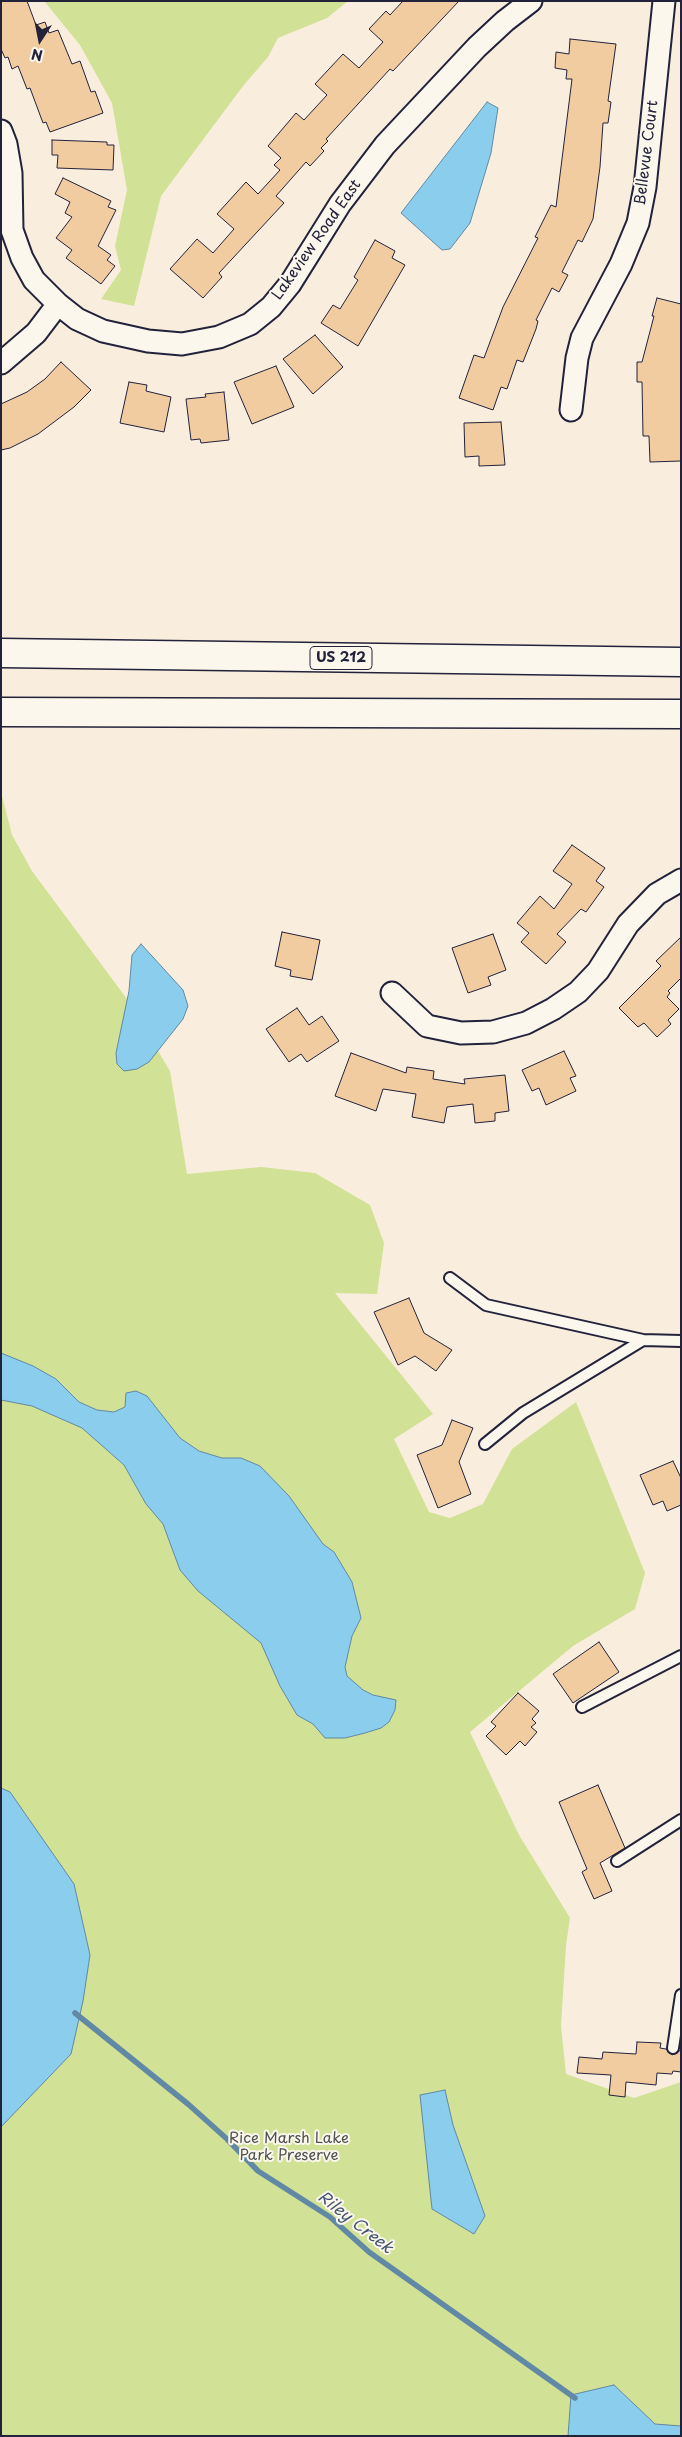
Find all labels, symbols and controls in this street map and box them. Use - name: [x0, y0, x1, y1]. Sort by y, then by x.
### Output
- north arrow: [15, 15, 65, 65]
- text: N: [30, 44, 44, 67]
- street label: Bellevue Court: [632, 99, 662, 207]
- street label: Lakeview Road East: [269, 177, 365, 303]
- road number: US 212: [310, 646, 372, 670]
- park label: Rice Marsh Lake Park Preserve: [229, 2130, 349, 2165]
- water label: Riley Creek: [314, 2188, 396, 2258]

